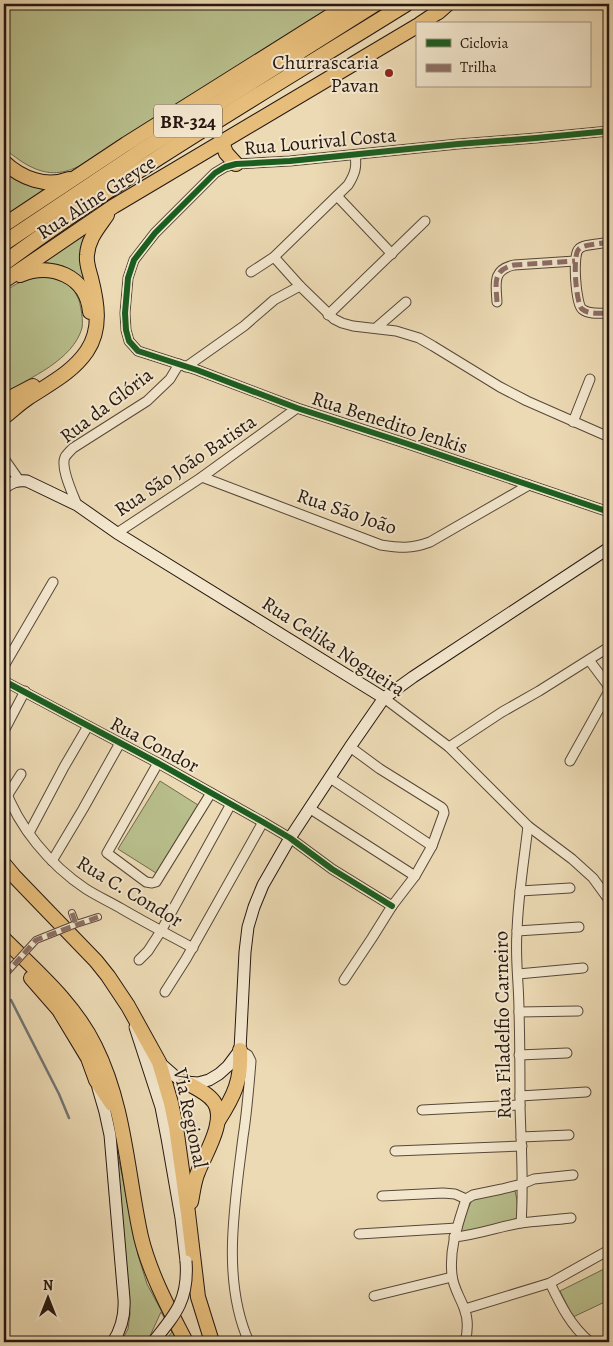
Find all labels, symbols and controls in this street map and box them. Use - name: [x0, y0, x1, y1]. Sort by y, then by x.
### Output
- legend: [416, 22, 590, 88]
- text: Ciclovia: [460, 33, 508, 53]
- place label: Churrascaria Pavan: [272, 49, 380, 99]
- text: Trilha: [460, 57, 496, 77]
- marker: Churrascaria Pavan: [383, 67, 395, 79]
- road number: BR-324: [154, 104, 222, 138]
- street label: Rua Lourival Costa: [243, 121, 398, 162]
- street label: Rua Aline Greyce: [32, 149, 161, 246]
- street label: Rua da Glória: [54, 361, 159, 449]
- street label: Rua Benedito Jenkis: [308, 385, 471, 460]
- street label: Rua São João Batista: [109, 408, 262, 523]
- street label: Rua São João: [293, 482, 401, 541]
- street label: Rua Celika Nogueira: [257, 590, 411, 703]
- street label: Rua Condor: [106, 710, 204, 779]
- street label: Rua C. Condor: [72, 849, 188, 934]
- street label: Rua Filadelfio Carneiro: [487, 931, 518, 1119]
- street label: Via Regional: [167, 1065, 214, 1171]
- north arrow: [22, 1274, 72, 1324]
- text: N: [43, 1276, 53, 1295]

